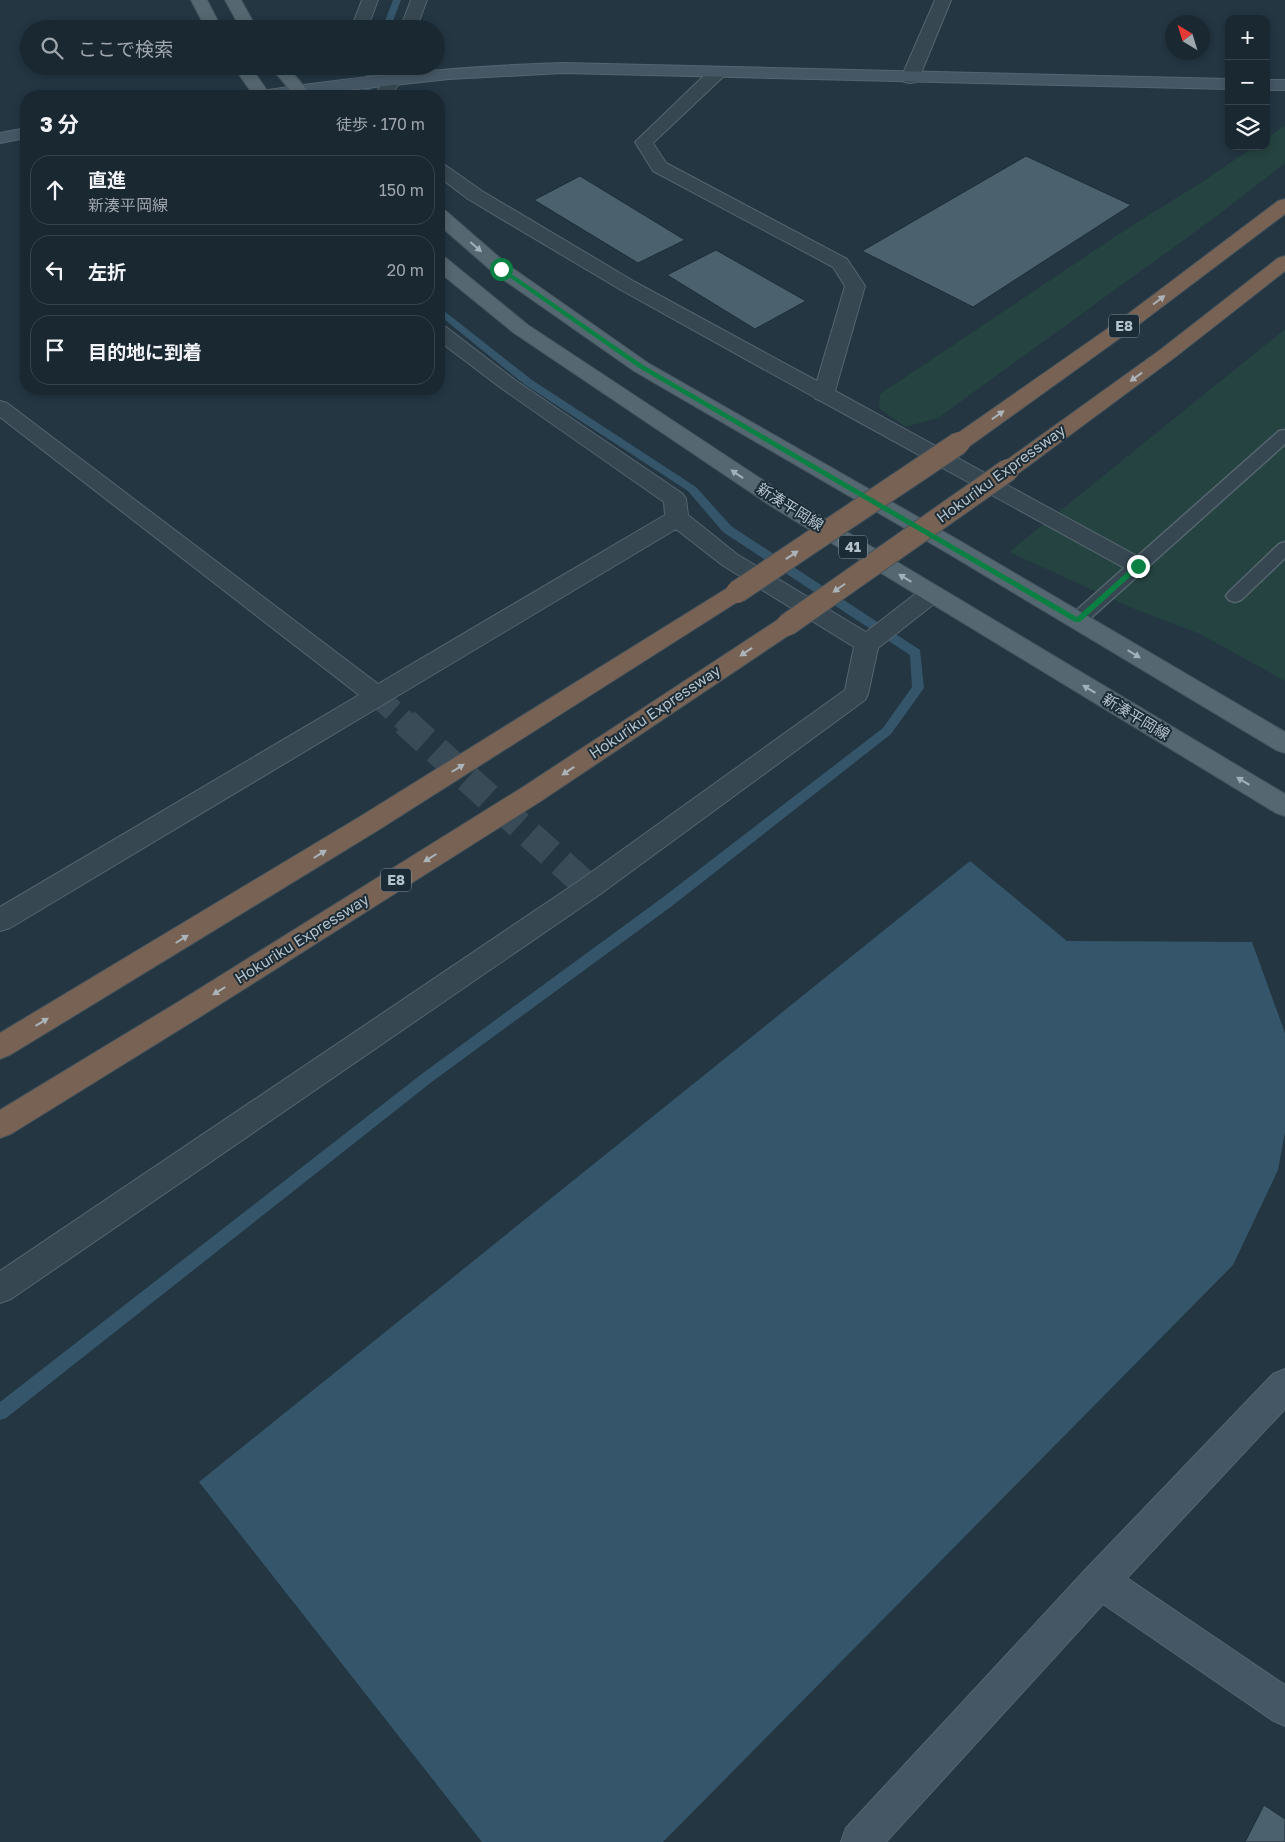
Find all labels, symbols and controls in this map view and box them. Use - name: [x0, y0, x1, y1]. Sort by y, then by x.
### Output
- north arrow: [1165, 15, 1210, 60]
- map controls: [1225, 15, 1270, 150]
- button: +: [1225, 15, 1270, 60]
- search box: [20, 20, 445, 75]
- icon: search: [38, 34, 66, 62]
- text: ここで検索: [78, 37, 173, 60]
- button: −: [1225, 60, 1270, 105]
- button: layers: [1225, 105, 1270, 150]
- text: 3 分: [40, 111, 79, 137]
- text: 徒歩 · 170 m: [336, 114, 425, 134]
- text: 直進: [88, 168, 126, 191]
- icon: ahead: [41, 176, 69, 204]
- text: 150 m: [379, 180, 424, 200]
- text: 新湊平岡線: [88, 195, 168, 215]
- one-way arrow: [469, 241, 481, 253]
- icon: left: [41, 256, 69, 284]
- route start: [490, 258, 513, 281]
- text: 左折: [88, 260, 126, 283]
- text: 20 m: [387, 260, 424, 280]
- one-way arrow: [1152, 295, 1166, 305]
- road number: E8: [1109, 314, 1139, 338]
- icon: arrive: [41, 336, 69, 364]
- text: 目的地に到着: [88, 340, 202, 363]
- one-way arrow: [1129, 372, 1142, 382]
- one-way arrow: [992, 410, 1005, 420]
- street label: Hokuriku Expressway: [933, 420, 1069, 526]
- one-way arrow: [730, 469, 744, 478]
- street label: 新湊平岡線: [754, 479, 827, 534]
- road number: 41: [839, 536, 867, 558]
- one-way arrow: [785, 550, 799, 560]
- route end: [1127, 555, 1150, 578]
- one-way arrow: [898, 573, 911, 582]
- one-way arrow: [832, 583, 846, 593]
- one-way arrow: [740, 647, 753, 657]
- one-way arrow: [1128, 649, 1141, 658]
- street label: Hokuriku Expressway: [585, 660, 724, 762]
- one-way arrow: [1082, 684, 1095, 693]
- street label: 新湊平岡線: [1100, 689, 1173, 743]
- one-way arrow: [452, 764, 465, 773]
- one-way arrow: [561, 766, 574, 776]
- one-way arrow: [1237, 777, 1250, 786]
- one-way arrow: [313, 849, 326, 858]
- one-way arrow: [424, 853, 437, 863]
- road number: E8: [381, 868, 411, 892]
- street label: Hokuriku Expressway: [231, 889, 372, 987]
- one-way arrow: [175, 934, 188, 943]
- one-way arrow: [212, 986, 225, 996]
- one-way arrow: [35, 1018, 49, 1027]

